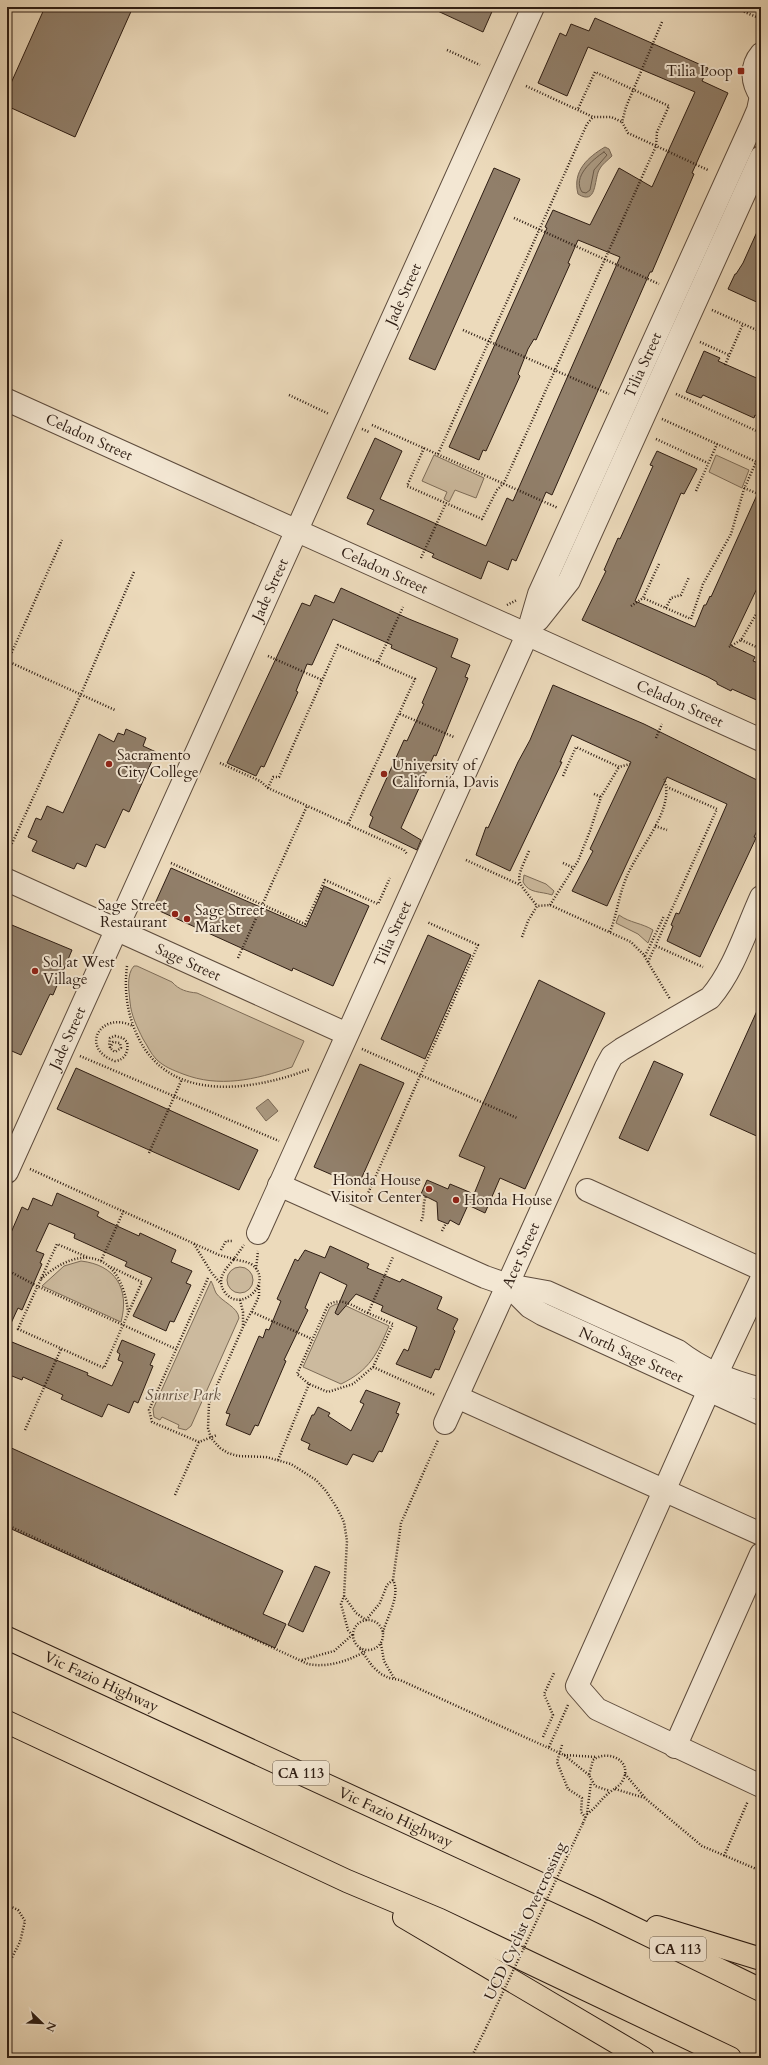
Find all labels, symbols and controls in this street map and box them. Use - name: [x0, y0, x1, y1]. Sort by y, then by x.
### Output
- place label: Tilia Loop: [666, 61, 733, 81]
- marker: Tilia Loop: [736, 66, 746, 76]
- street label: Jade Street: [380, 260, 426, 331]
- street label: Tilia Street: [619, 329, 666, 401]
- street label: Celadon Street: [42, 409, 136, 465]
- street label: Celadon Street: [338, 542, 431, 599]
- street label: Jade Street: [246, 555, 293, 626]
- street label: Celadon Street: [633, 675, 727, 732]
- place label: Sacramento City College: [117, 745, 199, 782]
- place label: University of California, Davis: [392, 755, 499, 792]
- marker: Sacramento City College: [104, 759, 114, 769]
- marker: University of California, Davis: [379, 769, 389, 779]
- place label: Sage Street Restaurant: [98, 895, 167, 932]
- street label: Tilia Street: [369, 898, 416, 970]
- place label: Sage Street Market: [195, 900, 265, 937]
- marker: Sage Street Restaurant: [170, 909, 180, 919]
- marker: Sage Street Market: [182, 914, 192, 924]
- street label: Sage Street: [153, 939, 224, 986]
- place label: Sol at West Village: [43, 952, 115, 989]
- marker: Sol at West Village: [30, 966, 40, 976]
- street label: Jade Street: [44, 1003, 90, 1074]
- place label: Honda House Visitor Center: [330, 1170, 422, 1207]
- marker: Honda House Visitor Center: [424, 1184, 434, 1194]
- place label: Honda House: [464, 1190, 553, 1210]
- marker: Honda House: [451, 1195, 461, 1205]
- street label: Acer Street: [497, 1219, 544, 1291]
- street label: North Sage Street: [576, 1322, 687, 1387]
- park label: Sunrise Park: [145, 1385, 221, 1405]
- street label: Vic Fazio Highway: [41, 1646, 162, 1717]
- road number: CA 113: [273, 1761, 329, 1785]
- street label: Vic Fazio Highway: [335, 1782, 456, 1852]
- street label: UCD Cyclist Overcrossing: [479, 1838, 571, 2003]
- road number: CA 113: [650, 1937, 706, 1961]
- north arrow: [22, 2003, 62, 2043]
- text: N: [42, 2019, 60, 2034]

